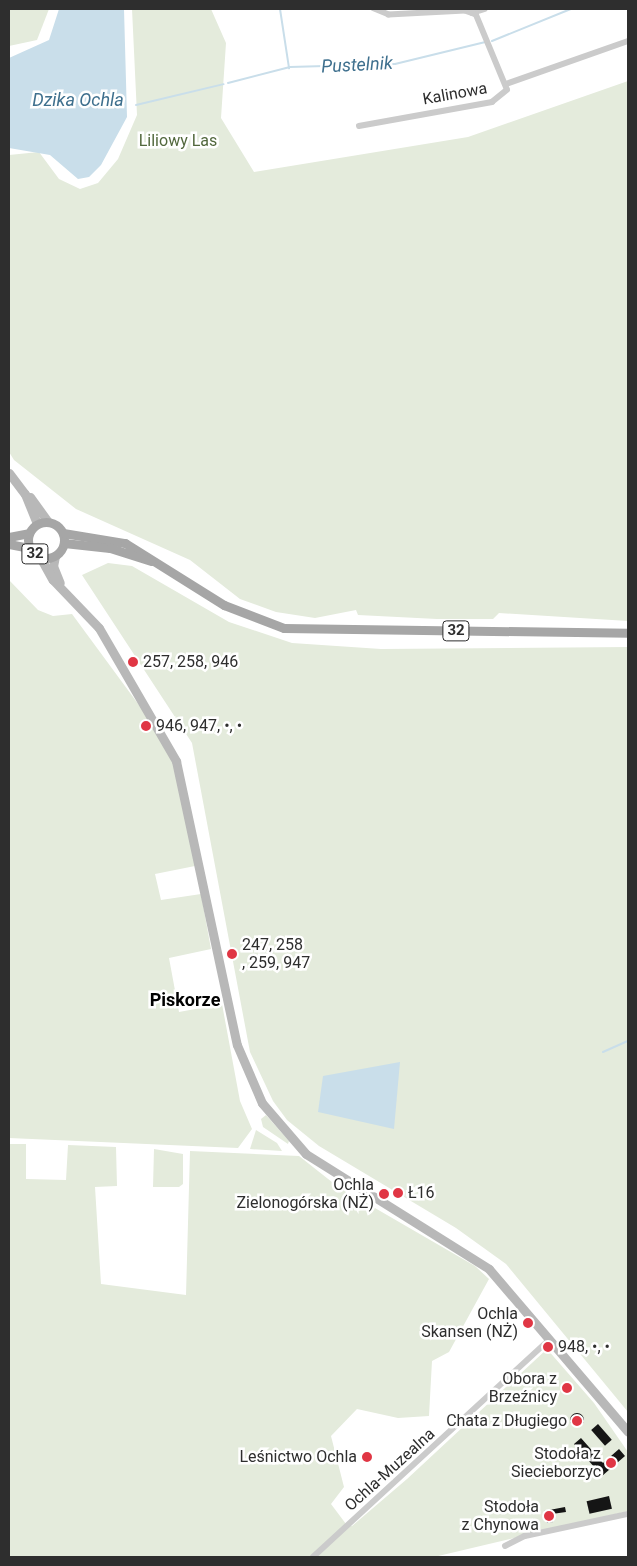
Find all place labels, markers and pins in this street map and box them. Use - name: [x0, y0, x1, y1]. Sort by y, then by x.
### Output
- place label: 257, 258, 946: [143, 652, 238, 672]
- marker: 257, 258, 946: [127, 656, 139, 668]
- place label: 946, 947, •, •: [156, 716, 242, 736]
- marker: 946, 947, •, •: [140, 720, 152, 732]
- place label: 247, 258 , 259, 947: [242, 935, 310, 973]
- marker: 247, 258 , 259, 947: [226, 948, 238, 960]
- place label: Ochla Zielonogórska (NŻ): [236, 1175, 374, 1213]
- place label: Ł16: [408, 1183, 435, 1203]
- marker: Ł16: [392, 1187, 404, 1199]
- marker: Ochla Zielonogórska (NŻ): [378, 1188, 390, 1200]
- place label: Ochla Skansen (NŻ): [421, 1304, 518, 1342]
- marker: Ochla Skansen (NŻ): [522, 1317, 534, 1329]
- place label: 948, •, •: [558, 1337, 610, 1357]
- marker: 948, •, •: [542, 1341, 554, 1353]
- place label: Obora z Brzeźnicy: [489, 1369, 557, 1407]
- marker: Obora z Brzeźnicy: [561, 1382, 573, 1394]
- place label: Chata z Długiego: [446, 1411, 567, 1431]
- marker: Chata z Długiego: [571, 1415, 583, 1427]
- place label: Stodoła z Siecieborzyc: [511, 1444, 601, 1482]
- place label: Leśnictwo Ochla: [239, 1447, 357, 1467]
- marker: Leśnictwo Ochla: [361, 1451, 373, 1463]
- marker: Stodoła z Siecieborzyc: [605, 1457, 617, 1469]
- place label: Stodoła z Chynowa: [462, 1497, 539, 1535]
- marker: Stodoła z Chynowa: [543, 1510, 555, 1522]

